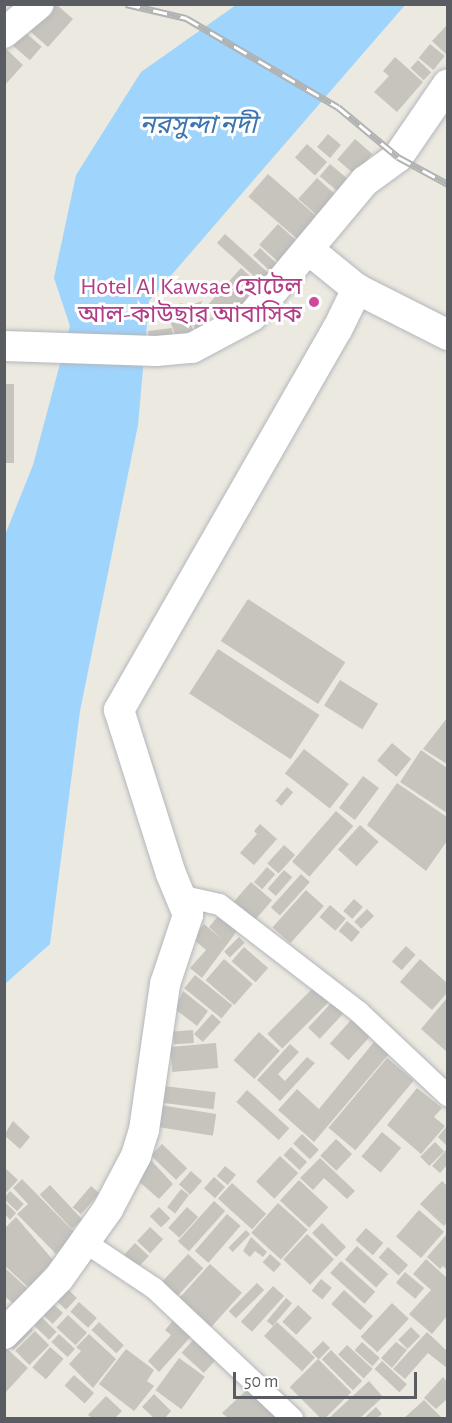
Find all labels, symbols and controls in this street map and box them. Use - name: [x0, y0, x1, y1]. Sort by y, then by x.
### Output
- water label: নরসুন্দা নদী: [139, 110, 257, 142]
- place label: Hotel Al Kawsae হোটেল আল-কাউছার আবাসিক: [78, 274, 302, 330]
- marker: Hotel Al Kawsae হোটেল আল-কাউছার আবাসিক: [307, 295, 321, 309]
- scale bar: [236, 1360, 420, 1398]
- text: 50 m: [244, 1373, 278, 1391]

